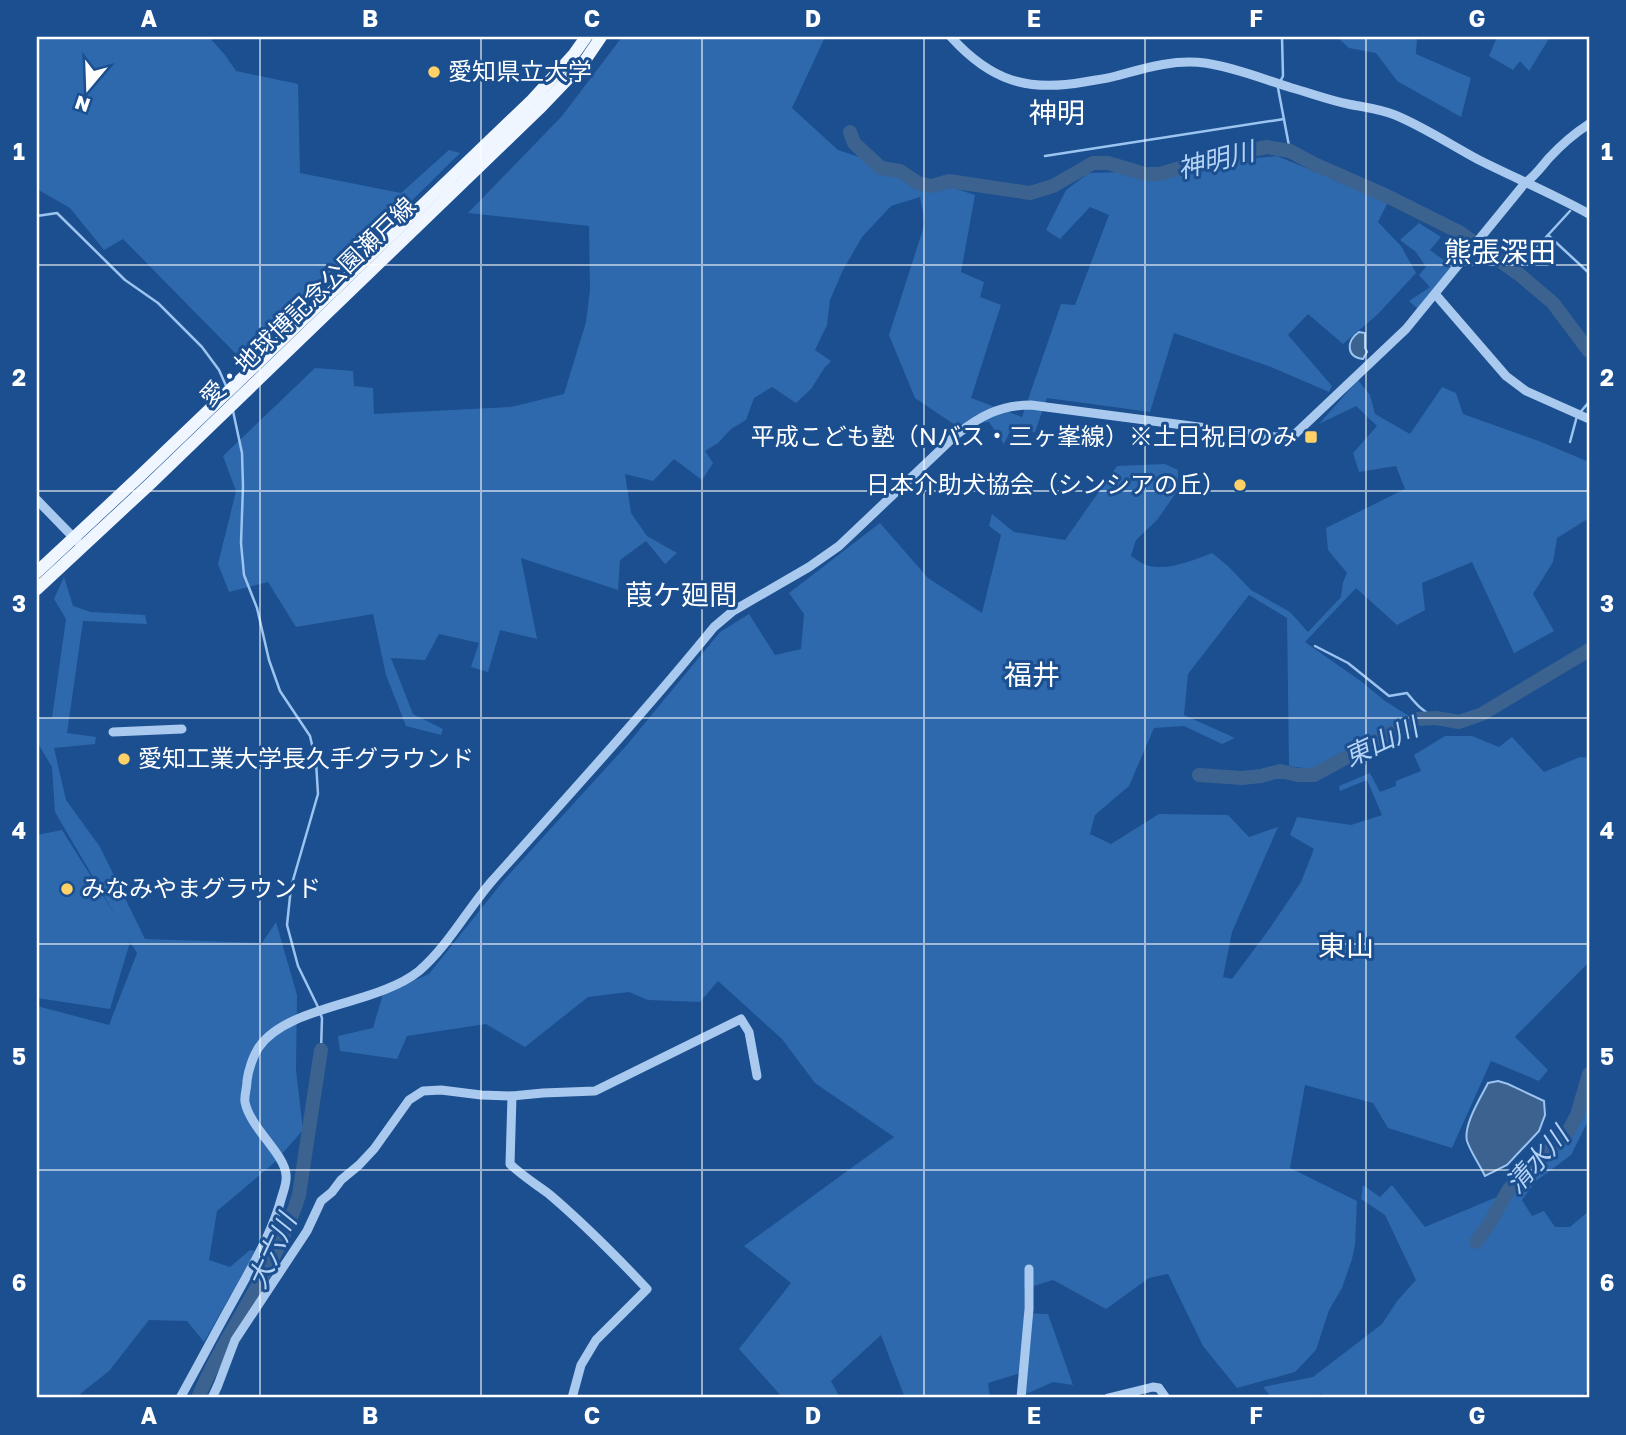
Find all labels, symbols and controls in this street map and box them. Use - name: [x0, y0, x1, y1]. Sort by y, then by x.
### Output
- text: A: [141, 4, 158, 32]
- text: B: [362, 4, 378, 32]
- text: C: [584, 4, 600, 32]
- text: D: [805, 4, 821, 32]
- text: E: [1027, 4, 1041, 32]
- text: F: [1249, 4, 1263, 32]
- text: G: [1469, 4, 1485, 32]
- north arrow: [52, 52, 122, 122]
- place label: 愛知県立大学: [448, 56, 592, 85]
- marker: 愛知県立大学: [426, 64, 442, 80]
- text: N: [72, 91, 93, 118]
- district label: 神明: [1029, 96, 1085, 129]
- water label: 神明川: [1174, 134, 1260, 184]
- text: 1: [13, 137, 25, 165]
- text: 1: [1601, 137, 1613, 165]
- street label: 愛・地球博記念公園瀬戸線: [193, 190, 421, 411]
- district label: 熊張深田: [1444, 235, 1556, 268]
- text: 2: [12, 363, 26, 391]
- text: 2: [1600, 363, 1614, 391]
- place label: 平成こども塾（Nバス・三ヶ峯線）※土日祝日のみ: [751, 421, 1297, 450]
- marker: 平成こども塾（Nバス・三ヶ峯線）※土日祝日のみ: [1303, 429, 1319, 445]
- place label: 日本介助犬協会（シンシアの丘）: [866, 469, 1226, 498]
- marker: 日本介助犬協会（シンシアの丘）: [1232, 477, 1248, 493]
- district label: 葭ケ廻間: [625, 578, 737, 611]
- text: 3: [12, 589, 26, 617]
- text: 3: [1600, 589, 1614, 617]
- district label: 福井: [1004, 658, 1060, 691]
- water label: 東山川: [1339, 710, 1425, 772]
- place label: 愛知工業大学長久手グラウンド: [138, 743, 474, 772]
- marker: 愛知工業大学長久手グラウンド: [116, 751, 132, 767]
- text: 4: [12, 816, 26, 844]
- text: 4: [1600, 816, 1614, 844]
- place label: みなみやまグラウンド: [81, 873, 321, 902]
- marker: みなみやまグラウンド: [59, 881, 75, 897]
- district label: 東山: [1318, 929, 1374, 962]
- text: 5: [12, 1042, 26, 1070]
- text: 5: [1600, 1042, 1614, 1070]
- water label: 清水川: [1499, 1118, 1576, 1199]
- water label: 大六川: [241, 1206, 303, 1293]
- text: 6: [12, 1268, 26, 1296]
- text: 6: [1600, 1268, 1614, 1296]
- text: A: [141, 1401, 158, 1429]
- text: B: [362, 1401, 378, 1429]
- text: C: [584, 1401, 600, 1429]
- text: D: [805, 1401, 821, 1429]
- text: E: [1027, 1401, 1041, 1429]
- text: F: [1249, 1401, 1263, 1429]
- text: G: [1469, 1401, 1485, 1429]

